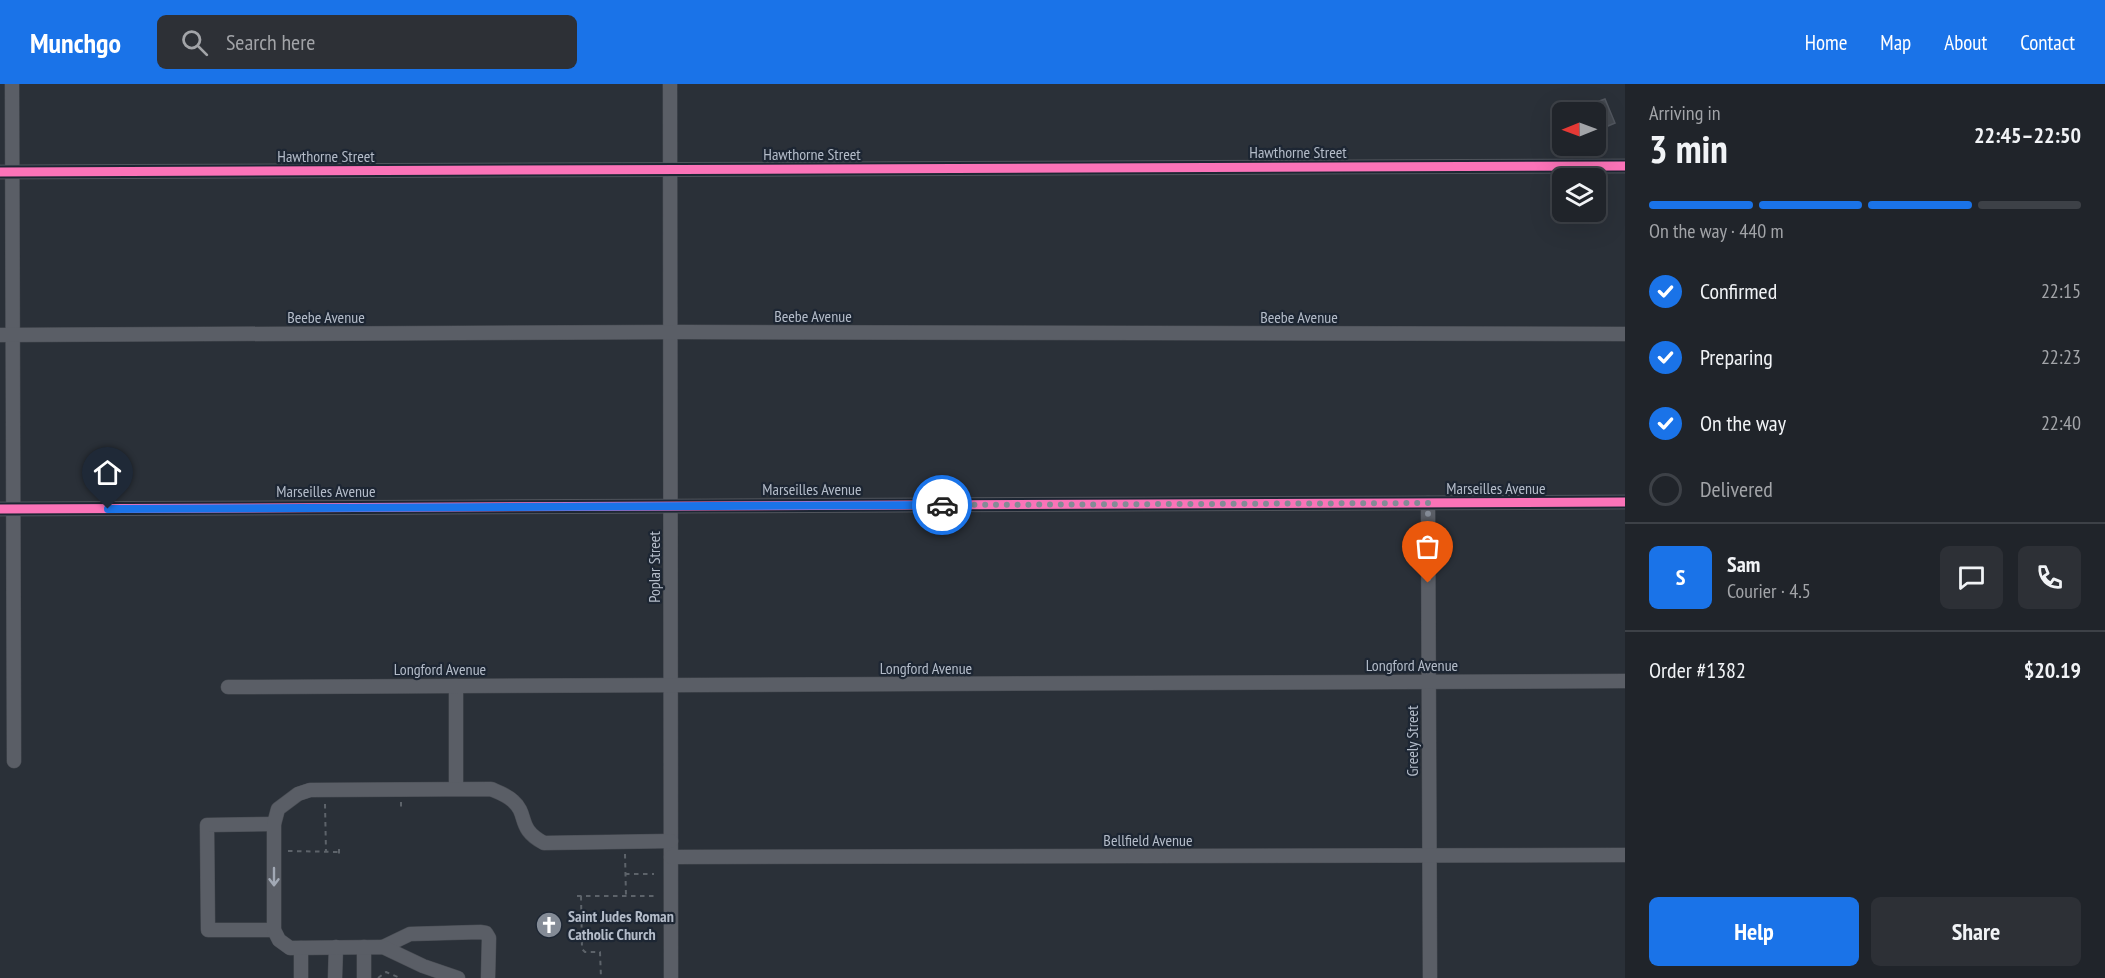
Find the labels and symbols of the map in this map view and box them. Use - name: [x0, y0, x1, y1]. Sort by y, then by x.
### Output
- north arrow: [1552, 102, 1606, 156]
- street label: Hawthorne Street: [1249, 142, 1347, 162]
- street label: Hawthorne Street: [763, 144, 861, 164]
- street label: Hawthorne Street: [277, 146, 375, 166]
- street label: Beebe Avenue: [774, 306, 852, 326]
- street label: Beebe Avenue: [287, 307, 365, 327]
- street label: Beebe Avenue: [1260, 307, 1338, 327]
- pin: [82, 447, 133, 509]
- courier: [912, 475, 972, 535]
- street label: Marseilles Avenue: [1446, 478, 1546, 498]
- street label: Marseilles Avenue: [762, 479, 862, 499]
- street label: Marseilles Avenue: [276, 481, 376, 501]
- pin: [1402, 521, 1453, 583]
- street label: Poplar Street: [644, 531, 664, 603]
- street label: Longford Avenue: [1366, 655, 1458, 675]
- street label: Longford Avenue: [880, 658, 972, 678]
- street label: Longford Avenue: [394, 659, 486, 679]
- street label: Greely Street: [1402, 705, 1422, 777]
- street label: Bellfield Avenue: [1103, 830, 1193, 850]
- one-way arrow: [268, 866, 280, 886]
- place label: Saint Judes Roman Catholic Church: [568, 906, 674, 944]
- church icon: Saint Judes Roman Catholic Church: [534, 910, 564, 940]

